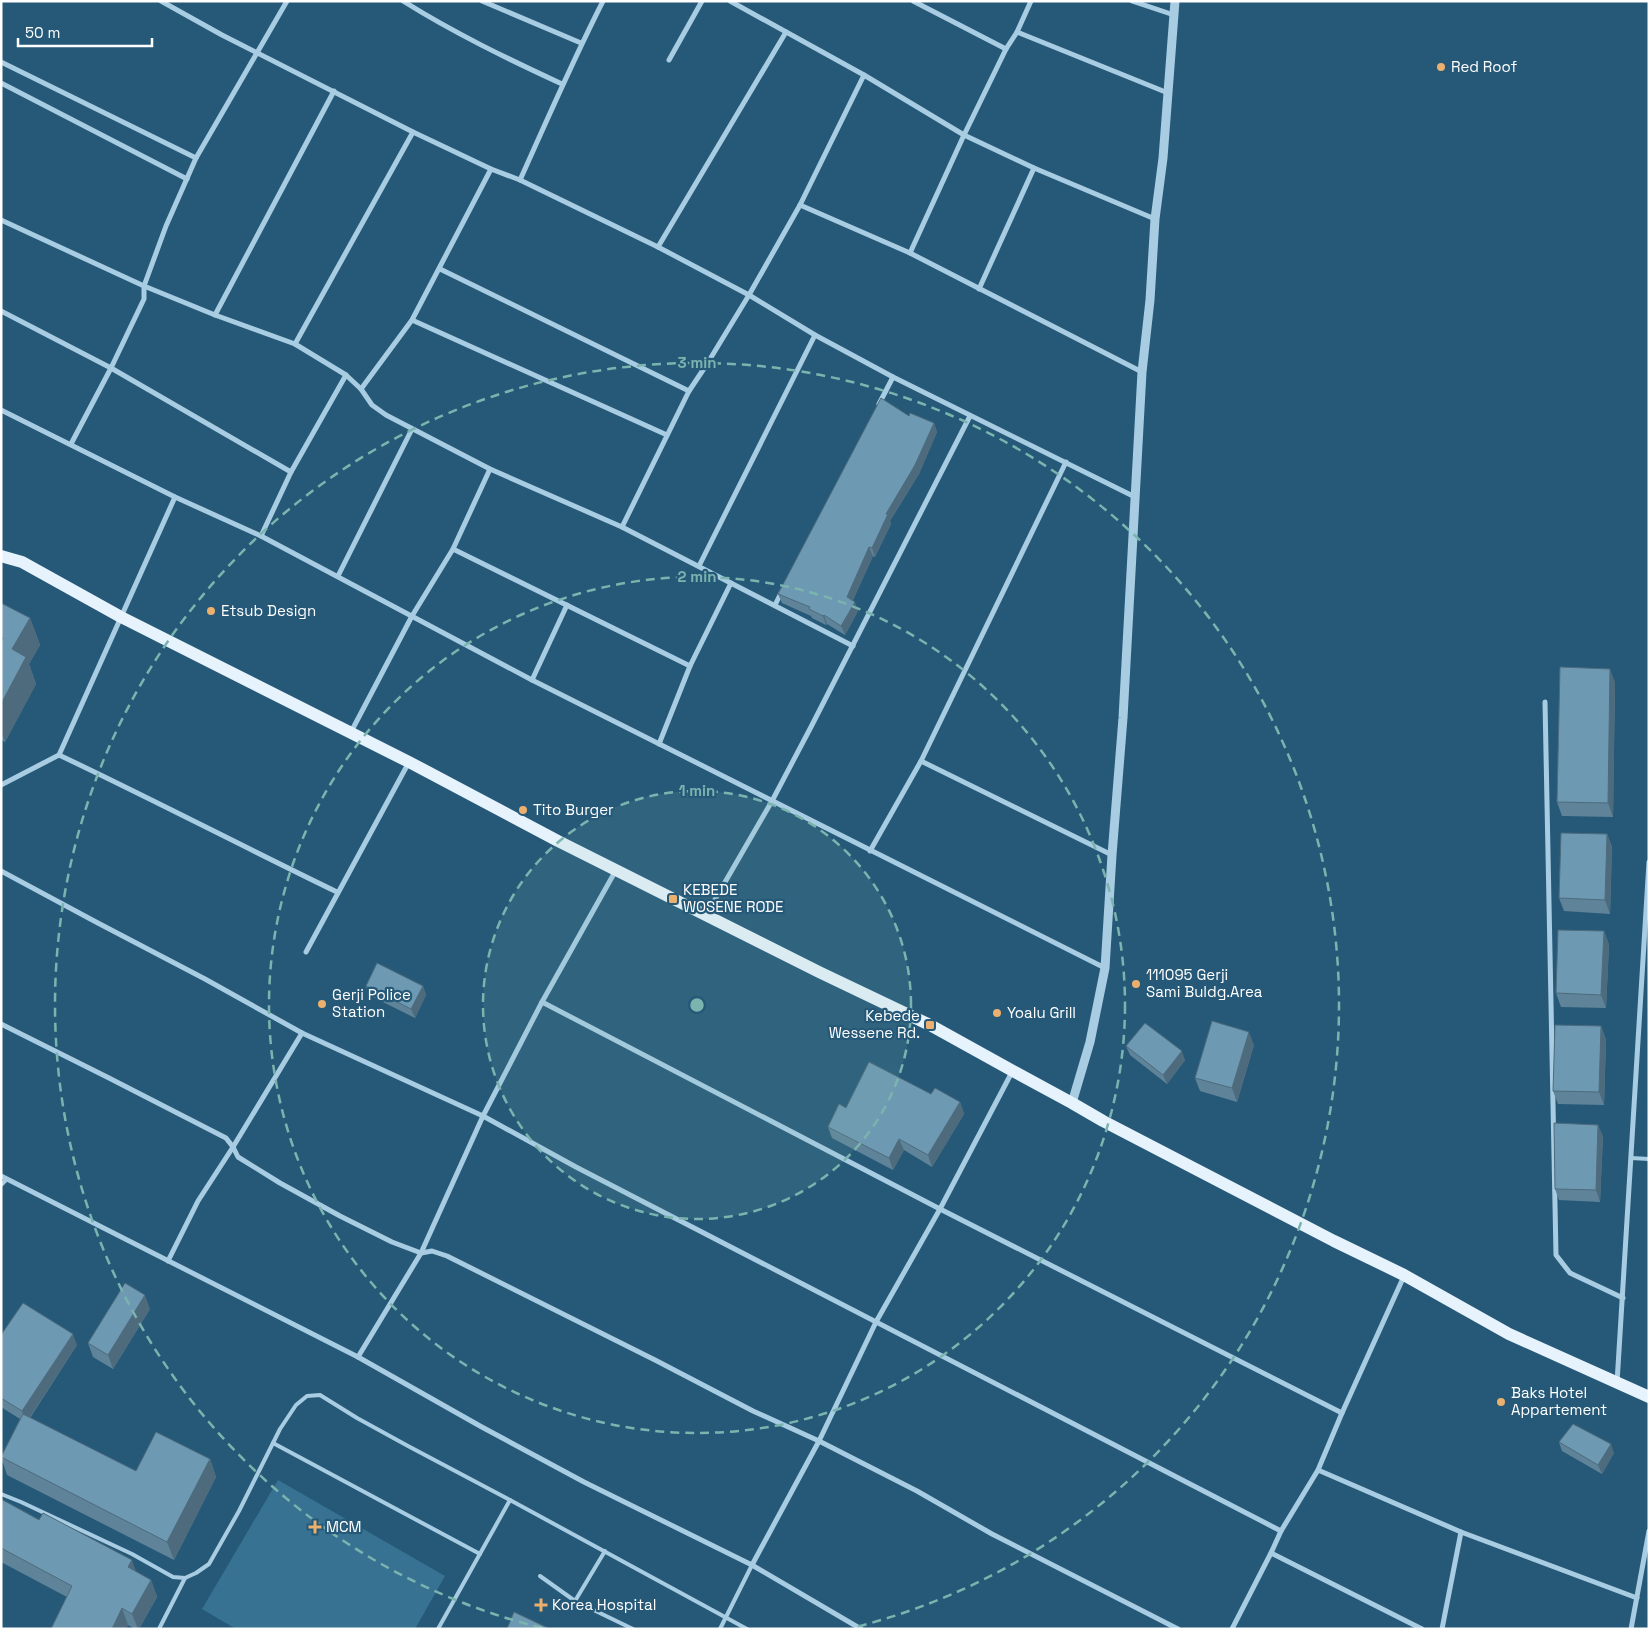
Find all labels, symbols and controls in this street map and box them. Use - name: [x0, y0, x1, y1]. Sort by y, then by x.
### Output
- scale bar: [18, 15, 151, 47]
- text: 50 m: [25, 23, 60, 42]
- place label: Red Roof: [1451, 57, 1518, 76]
- marker: Red Roof: [1435, 61, 1447, 73]
- text: 3 min: [678, 353, 716, 372]
- text: 2 min: [678, 567, 716, 586]
- place label: Etsub Design: [221, 601, 316, 620]
- marker: Etsub Design: [205, 605, 217, 617]
- text: 1 min: [679, 781, 715, 800]
- place label: Tito Burger: [533, 800, 614, 819]
- marker: Tito Burger: [517, 804, 529, 816]
- place label: KEBEDE WOSENE RODE: [683, 880, 783, 916]
- marker: KEBEDE WOSENE RODE: [667, 893, 679, 905]
- place label: 111095 Gerji Sami Buldg.Area: [1146, 965, 1263, 1001]
- marker: 111095 Gerji Sami Buldg.Area: [1130, 978, 1142, 990]
- place label: Gerji Police Station: [332, 985, 411, 1021]
- centre of rings: [688, 996, 706, 1014]
- marker: Gerji Police Station: [316, 998, 328, 1010]
- place label: Yoalu Grill: [1007, 1003, 1076, 1022]
- place label: Kebede Wessene Rd.: [829, 1006, 920, 1042]
- marker: Yoalu Grill: [991, 1007, 1003, 1019]
- marker: Kebede Wessene Rd.: [924, 1019, 936, 1031]
- place label: Baks Hotel Appartement: [1511, 1383, 1607, 1419]
- marker: Baks Hotel Appartement: [1495, 1396, 1507, 1408]
- place label: MCM: [326, 1517, 362, 1536]
- marker: MCM: [308, 1520, 322, 1534]
- place label: Korea Hospital: [552, 1595, 656, 1614]
- marker: Korea Hospital: [534, 1598, 548, 1612]

